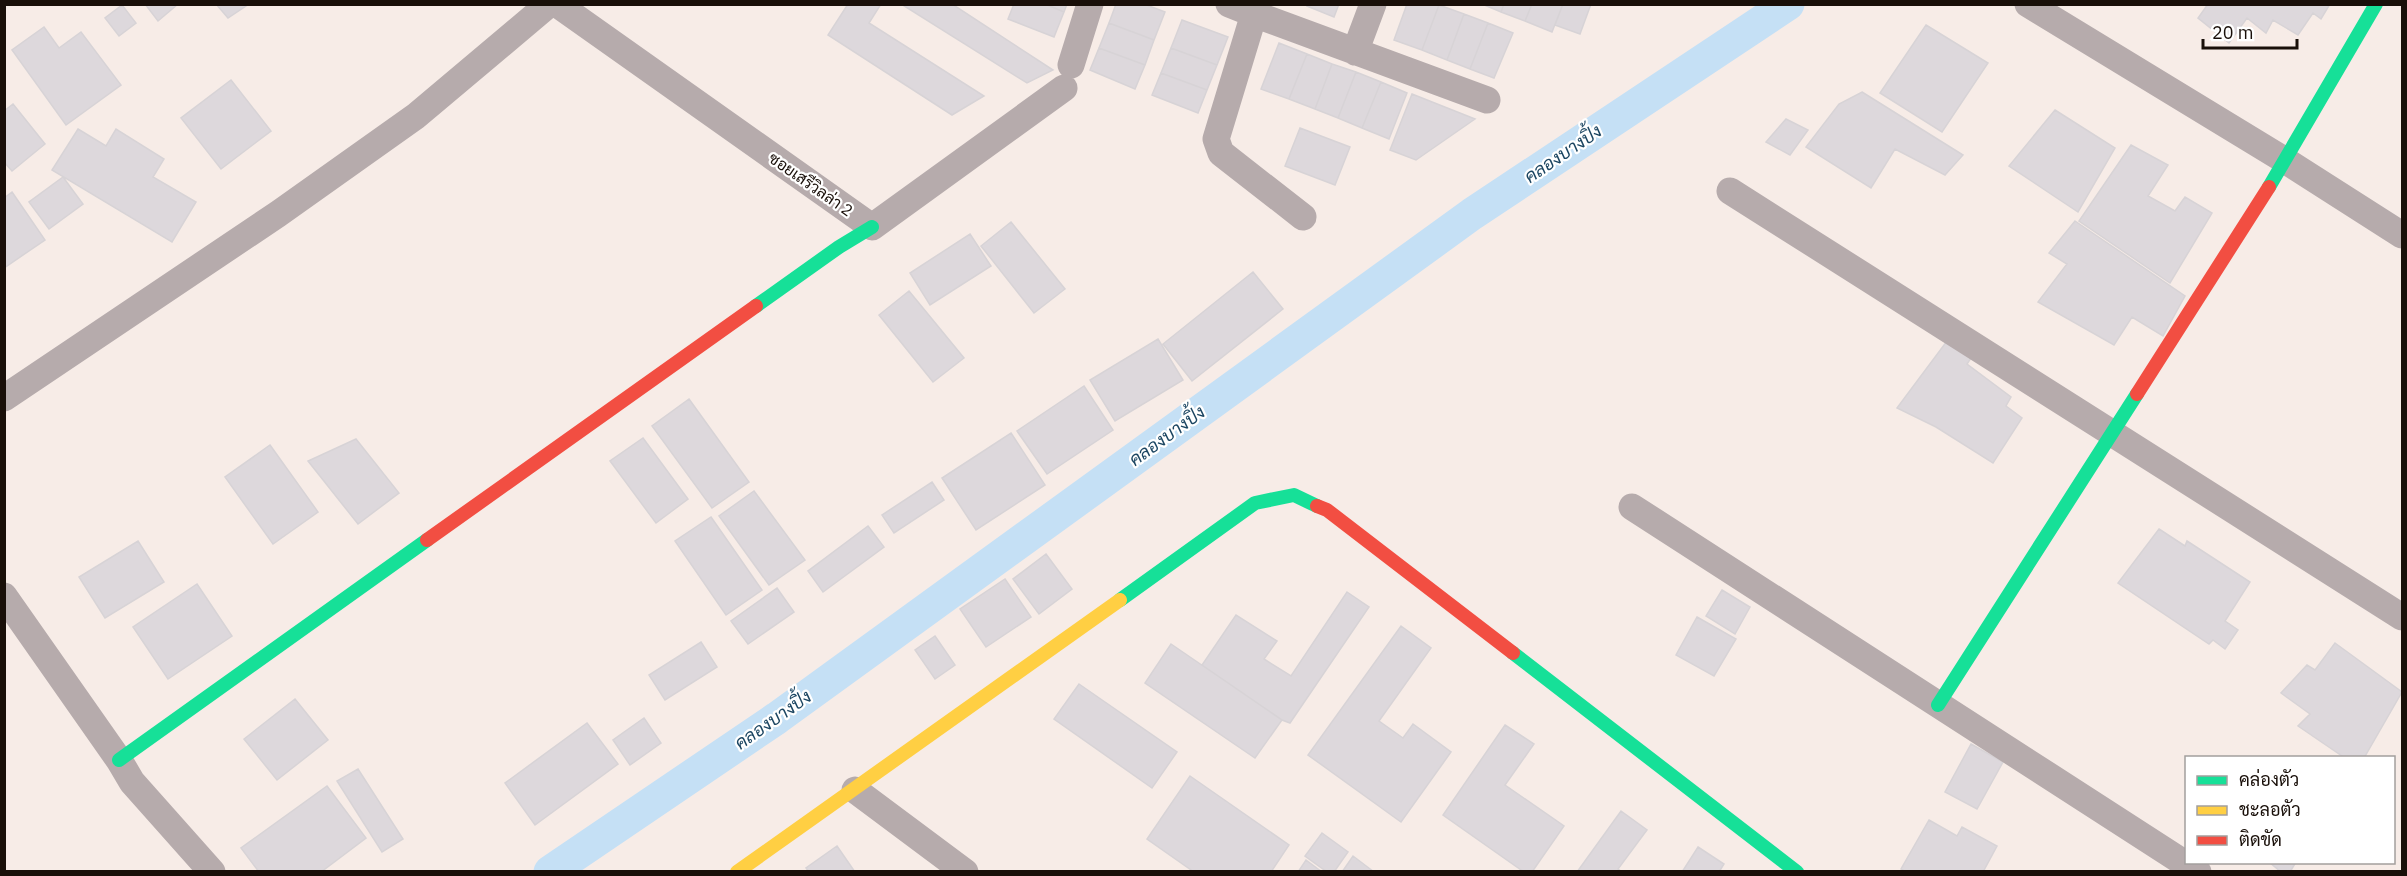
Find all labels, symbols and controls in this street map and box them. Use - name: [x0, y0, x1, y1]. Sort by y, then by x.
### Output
- scale bar: [2203, 12, 2298, 50]
- text: 20 m: [2212, 21, 2254, 44]
- water label: คลองบางปิ้ง: [1518, 117, 1606, 188]
- street label: ซอยเสรีวิลล่า 2: [765, 147, 858, 220]
- water label: คลองบางปิ้ง: [1122, 398, 1209, 471]
- water label: คลองบางปิ้ง: [728, 682, 816, 754]
- legend: [2185, 756, 2395, 864]
- text: คล่องตัว: [2239, 768, 2299, 791]
- text: ชะลอตัว: [2239, 798, 2301, 821]
- text: ติดขัด: [2239, 828, 2282, 851]

